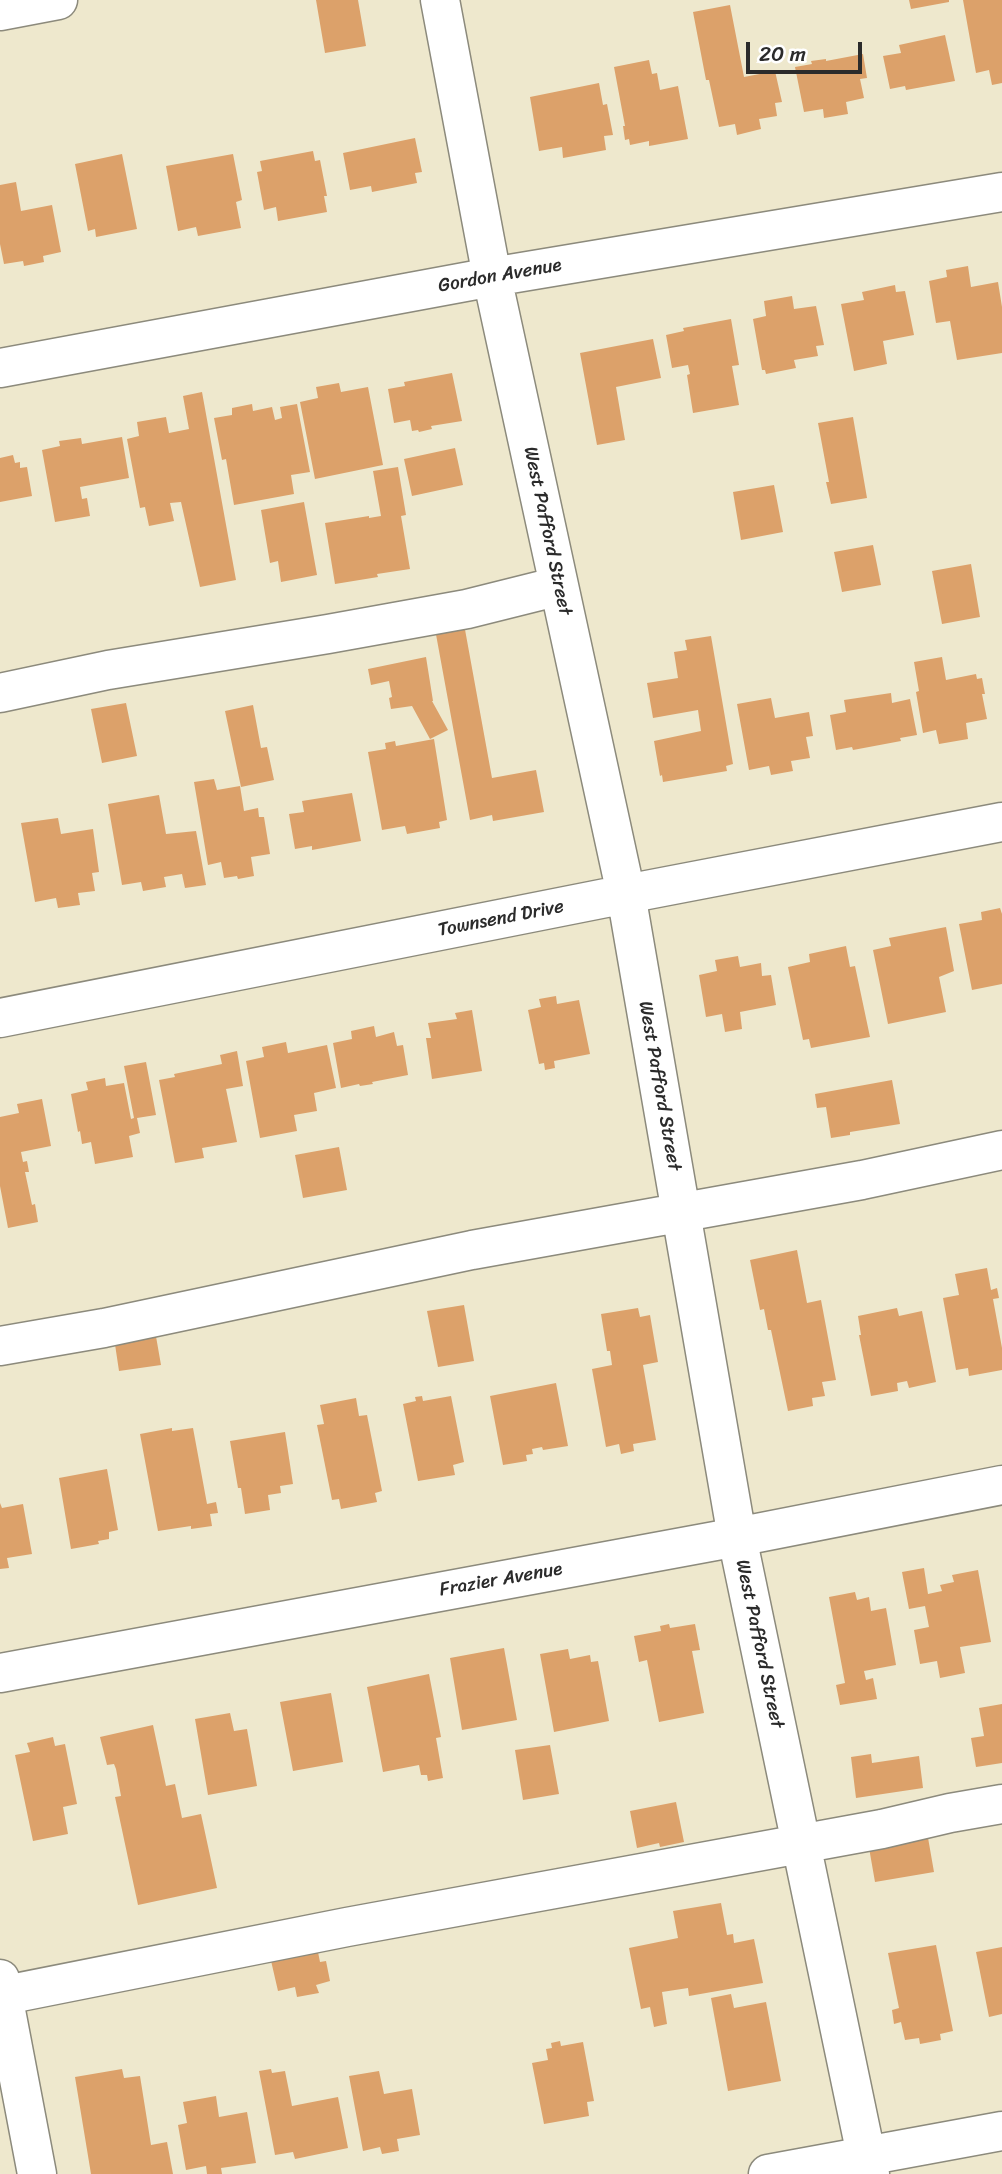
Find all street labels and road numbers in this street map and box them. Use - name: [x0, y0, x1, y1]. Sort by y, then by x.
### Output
- street label: Gordon Avenue: [437, 254, 563, 298]
- street label: West Pafford Street: [518, 445, 576, 617]
- street label: Townsend Drive: [436, 896, 566, 942]
- street label: West Pafford Street: [633, 999, 685, 1173]
- street label: Frazier Avenue: [438, 1558, 564, 1602]
- street label: West Pafford Street: [730, 1558, 788, 1730]

